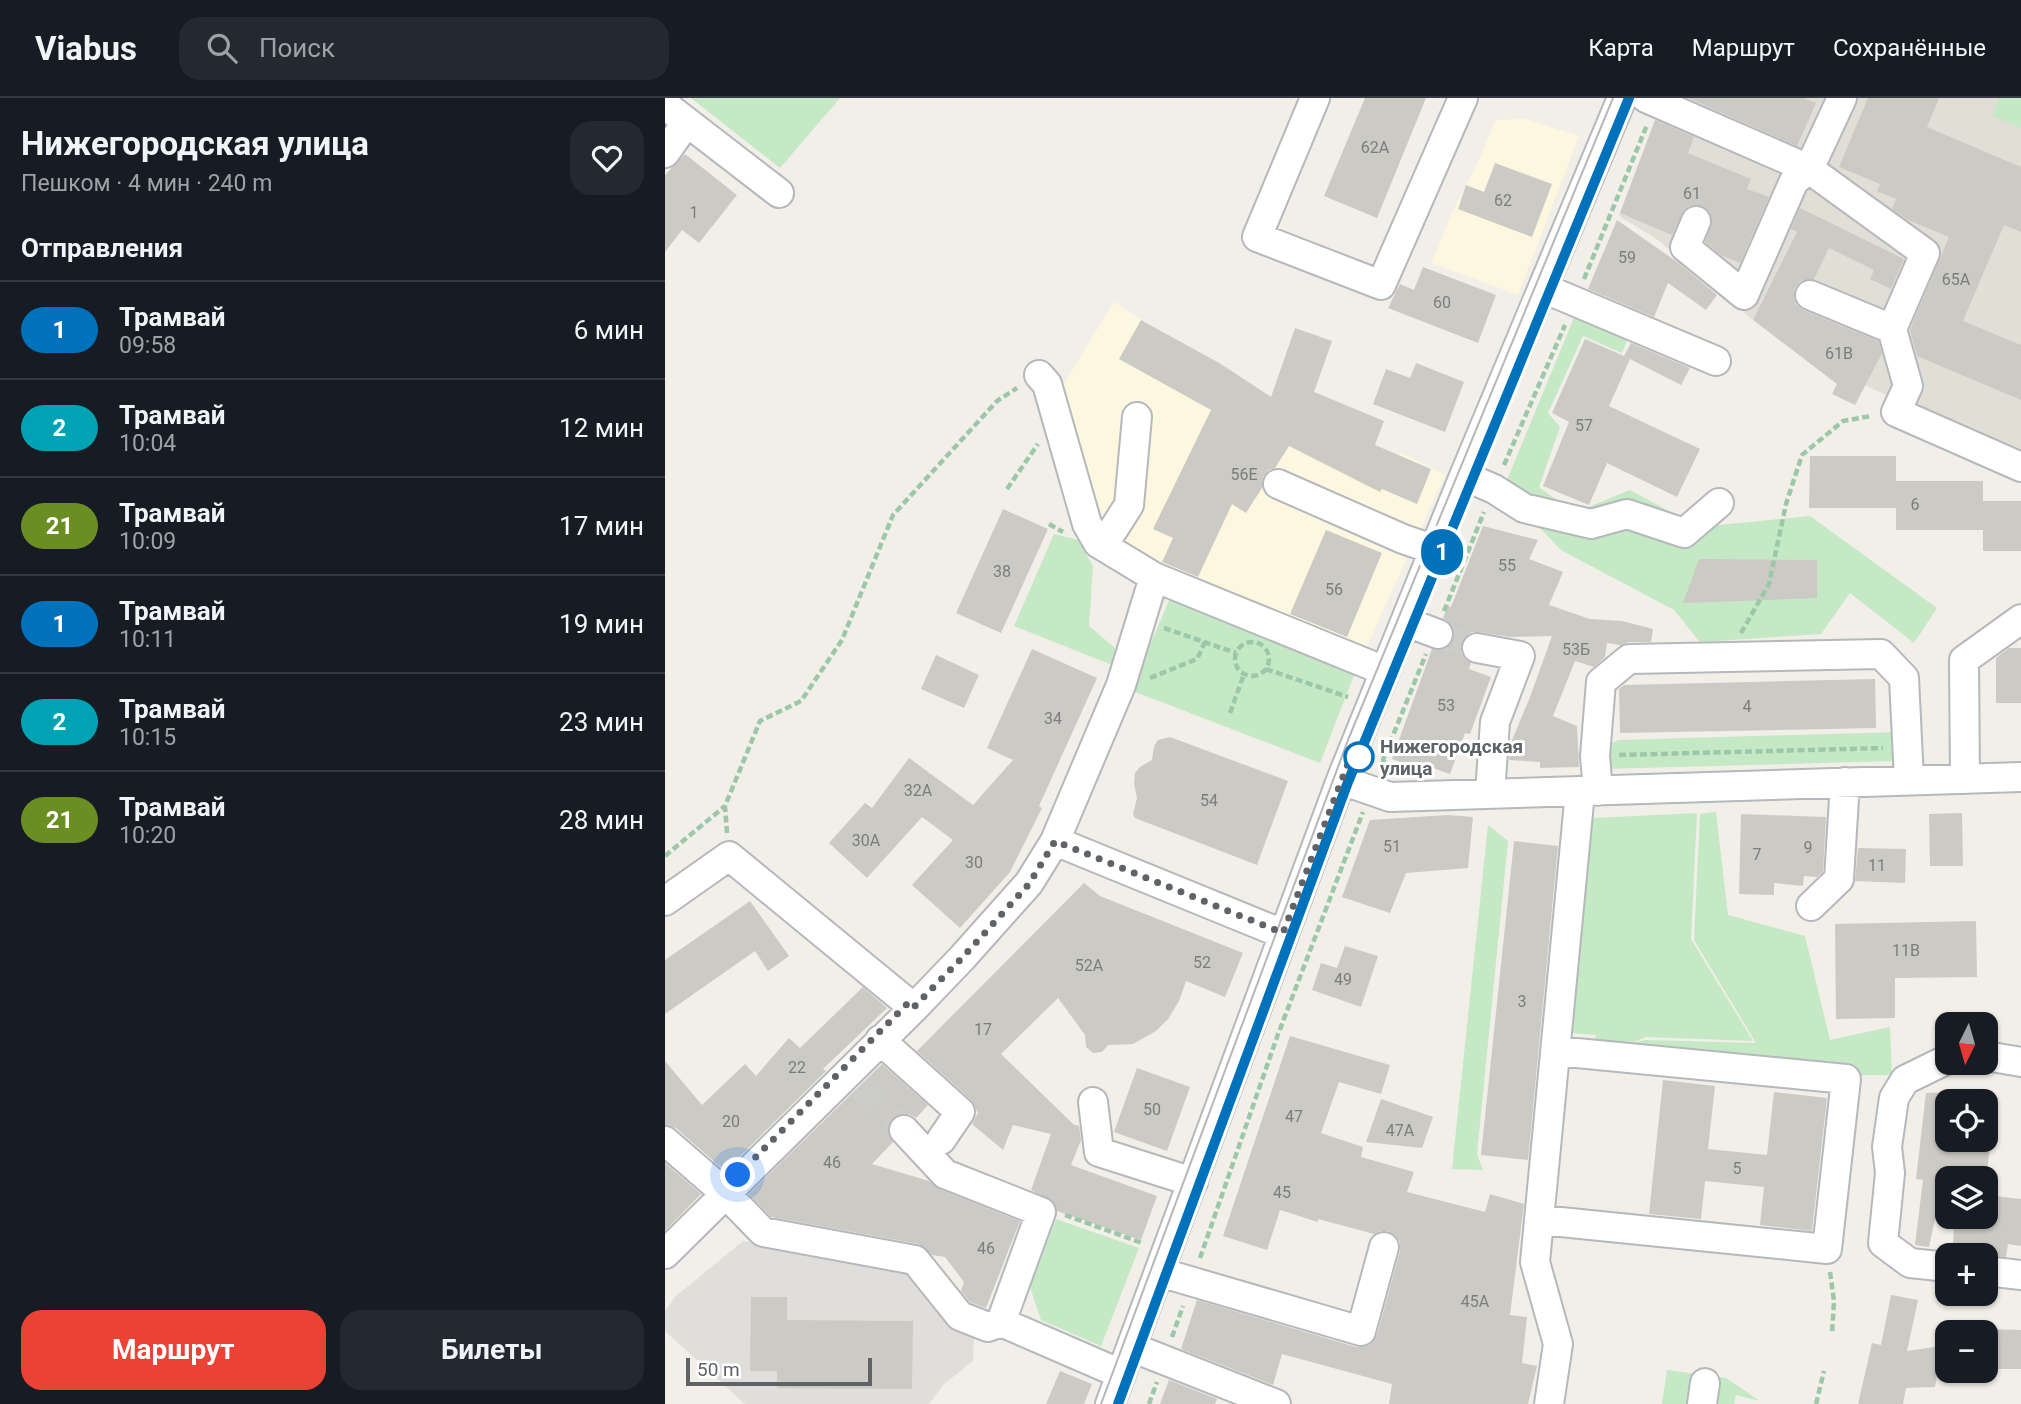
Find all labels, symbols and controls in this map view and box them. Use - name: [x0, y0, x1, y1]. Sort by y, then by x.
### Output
- search box: [179, 17, 669, 80]
- text: Viabus: [35, 29, 137, 68]
- icon: search: [203, 29, 241, 67]
- text: Поиск: [259, 33, 335, 63]
- text: Карта: [1588, 34, 1654, 62]
- text: Маршрут: [1692, 34, 1795, 62]
- text: Сохранённые: [1833, 34, 1986, 62]
- button: heart: [570, 121, 644, 195]
- text: Нижегородская улица: [21, 124, 369, 163]
- house number: 62А: [1361, 138, 1390, 157]
- text: Пешком · 4 мин · 240 m: [21, 170, 272, 197]
- house number: 61: [1683, 184, 1701, 203]
- house number: 62: [1494, 191, 1512, 210]
- house number: 1: [690, 203, 699, 222]
- text: Отправления: [21, 233, 183, 263]
- house number: 59: [1618, 248, 1636, 267]
- house number: 65А: [1942, 270, 1971, 289]
- house number: 60: [1433, 293, 1451, 312]
- text: Трамвай: [119, 302, 226, 332]
- text: 6 мин: [574, 315, 644, 345]
- text: 1: [53, 316, 66, 344]
- text: 09:58: [119, 332, 176, 359]
- house number: 61В: [1825, 344, 1853, 363]
- text: Трамвай: [119, 400, 226, 430]
- text: 12 мин: [559, 413, 644, 443]
- text: 2: [53, 414, 66, 442]
- house number: 57: [1575, 416, 1593, 435]
- text: 10:04: [119, 430, 176, 457]
- house number: 56Е: [1230, 465, 1258, 484]
- house number: 6: [1911, 495, 1920, 514]
- text: Трамвай: [119, 498, 226, 528]
- text: 17 мин: [559, 511, 644, 541]
- text: 21: [46, 512, 73, 540]
- text: 10:09: [119, 528, 176, 555]
- line badge: 1: [1419, 529, 1465, 575]
- text: 1: [1435, 538, 1449, 566]
- house number: 55: [1498, 556, 1516, 575]
- house number: 38: [993, 562, 1011, 581]
- house number: 56: [1325, 580, 1343, 599]
- text: Трамвай: [119, 596, 226, 626]
- text: 19 мин: [559, 609, 644, 639]
- text: 1: [53, 610, 66, 638]
- text: 10:11: [119, 626, 176, 653]
- house number: 53Б: [1562, 640, 1590, 659]
- text: Трамвай: [119, 694, 226, 724]
- house number: 53: [1437, 696, 1455, 715]
- house number: 4: [1743, 697, 1752, 716]
- text: 23 мин: [559, 707, 644, 737]
- text: 2: [53, 708, 66, 736]
- house number: 34: [1044, 709, 1062, 728]
- text: 10:15: [119, 724, 176, 751]
- place label: Нижегородская улица: [1380, 735, 1523, 780]
- marker: Нижегородская улица: [1344, 742, 1374, 772]
- house number: 32А: [904, 781, 933, 800]
- house number: 54: [1200, 791, 1218, 810]
- text: Трамвай: [119, 792, 226, 822]
- text: 28 мин: [559, 805, 644, 835]
- text: 21: [46, 806, 73, 834]
- text: 10:20: [119, 822, 176, 849]
- house number: 30А: [852, 831, 881, 850]
- house number: 51: [1383, 837, 1401, 856]
- house number: 9: [1804, 838, 1813, 857]
- house number: 7: [1753, 845, 1762, 864]
- house number: 30: [965, 853, 983, 872]
- house number: 11: [1868, 856, 1886, 875]
- house number: 11В: [1892, 941, 1920, 960]
- house number: 52: [1193, 953, 1211, 972]
- house number: 52А: [1075, 956, 1104, 975]
- house number: 49: [1334, 970, 1352, 989]
- house number: 3: [1518, 992, 1527, 1011]
- north arrow: [1935, 1012, 1999, 1074]
- map controls: [1935, 1012, 1998, 1383]
- house number: 17: [974, 1020, 992, 1039]
- house number: 22: [788, 1058, 806, 1077]
- button: locate: [1935, 1089, 1998, 1152]
- house number: 50: [1143, 1100, 1161, 1119]
- house number: 47: [1285, 1107, 1303, 1126]
- house number: 20: [722, 1112, 740, 1131]
- house number: 47А: [1386, 1121, 1415, 1140]
- house number: 46: [823, 1153, 841, 1172]
- your location: [720, 1157, 755, 1192]
- house number: 5: [1733, 1159, 1742, 1178]
- button: layers: [1935, 1166, 1998, 1229]
- house number: 45: [1273, 1183, 1291, 1202]
- house number: 46: [977, 1239, 995, 1258]
- button: +: [1935, 1243, 1998, 1306]
- house number: 45А: [1461, 1292, 1490, 1311]
- button: Маршрут: [21, 1310, 326, 1390]
- button: Билеты: [340, 1310, 644, 1390]
- button: −: [1935, 1320, 1998, 1383]
- scale bar: [686, 1355, 871, 1387]
- text: 50 m: [697, 1358, 740, 1381]

